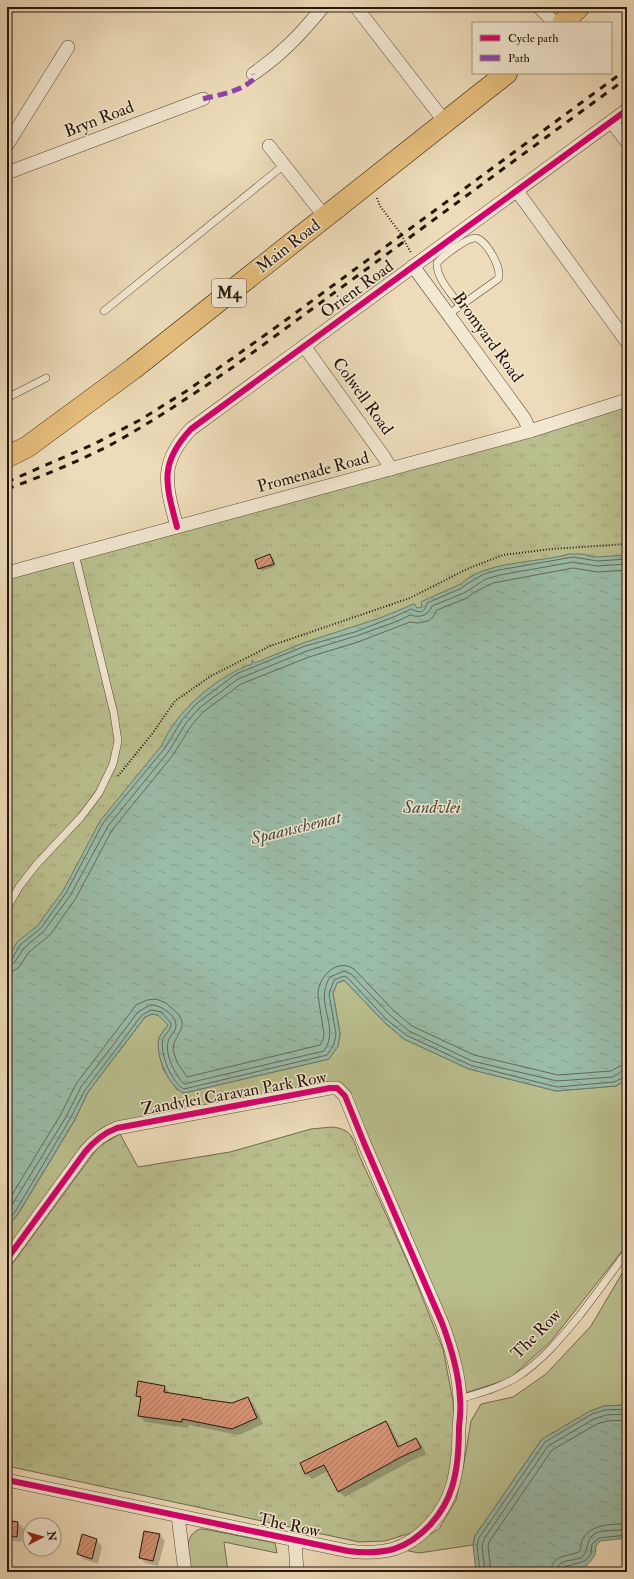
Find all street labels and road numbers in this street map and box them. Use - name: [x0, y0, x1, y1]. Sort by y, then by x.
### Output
- street label: Bryn Road: [61, 96, 138, 143]
- street label: Main Road: [252, 214, 325, 278]
- street label: Orient Road: [316, 255, 398, 322]
- road number: M4: [212, 279, 246, 307]
- street label: Bromyard Road: [447, 288, 528, 387]
- street label: Colwell Road: [328, 353, 398, 439]
- street label: Promenade Road: [255, 447, 372, 497]
- street label: Zandvlei Caravan Park Row: [140, 1066, 329, 1120]
- street label: The Row: [506, 1304, 566, 1364]
- street label: The Row: [256, 1508, 322, 1542]

